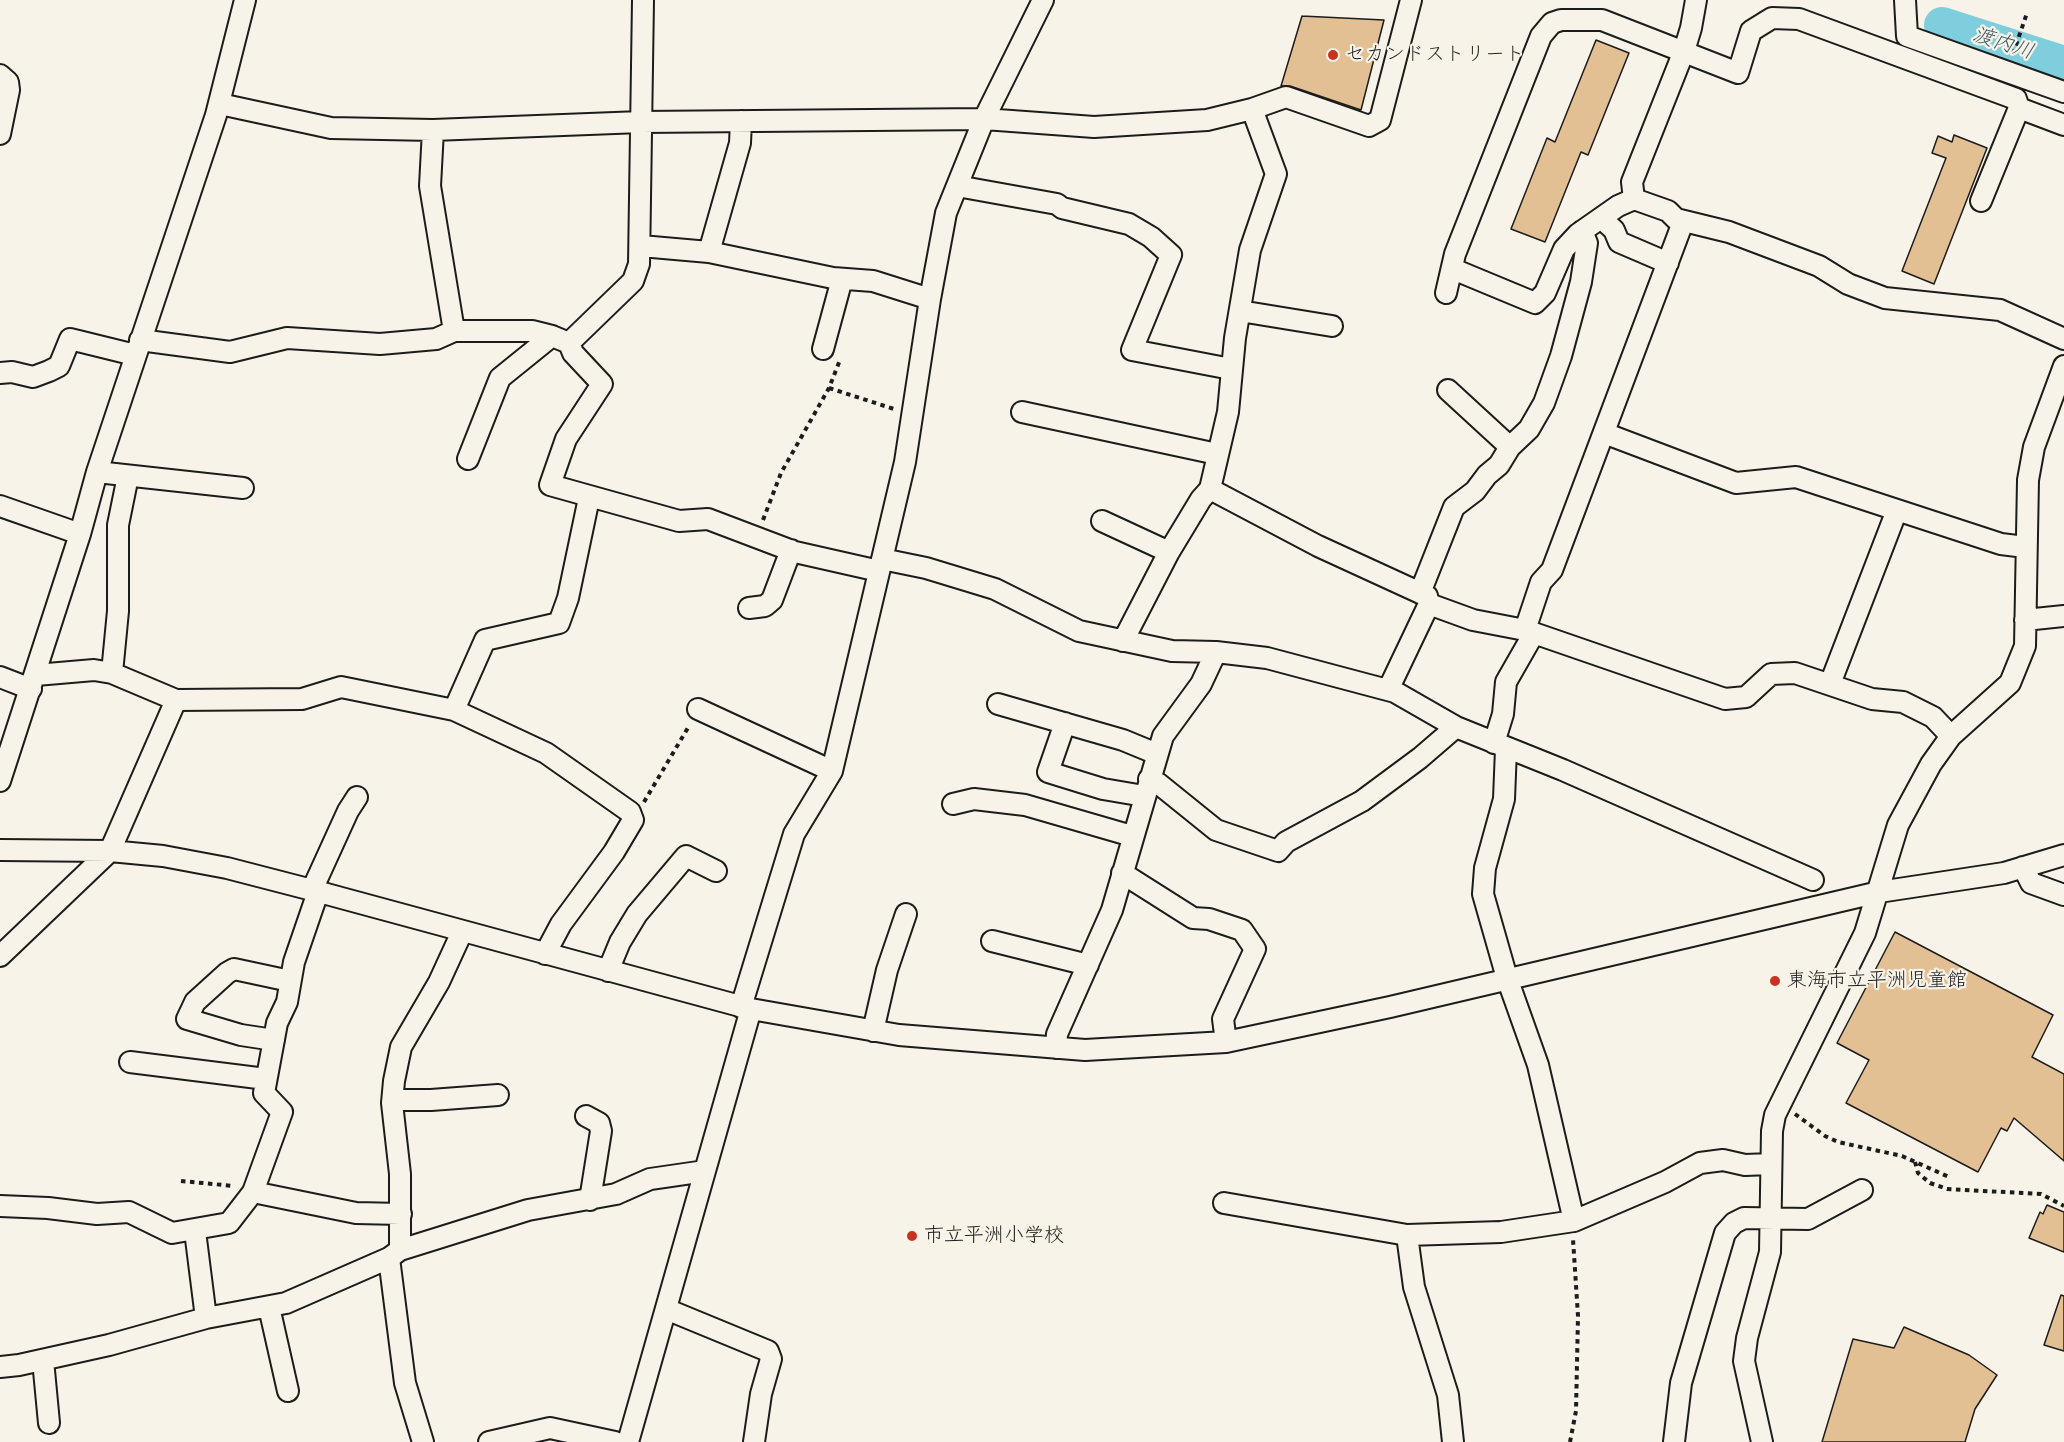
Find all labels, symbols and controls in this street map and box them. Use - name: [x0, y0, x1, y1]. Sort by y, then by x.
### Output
- water label: 渡内川: [1969, 22, 2037, 66]
- place label: セカンドストリート: [1345, 43, 1525, 67]
- marker: セカンドストリート: [1326, 48, 1340, 62]
- place label: 東海市立平洲児童館: [1787, 969, 1967, 993]
- marker: 東海市立平洲児童館: [1768, 974, 1782, 988]
- place label: 市立平洲小学校: [924, 1224, 1064, 1248]
- marker: 市立平洲小学校: [905, 1229, 919, 1243]

